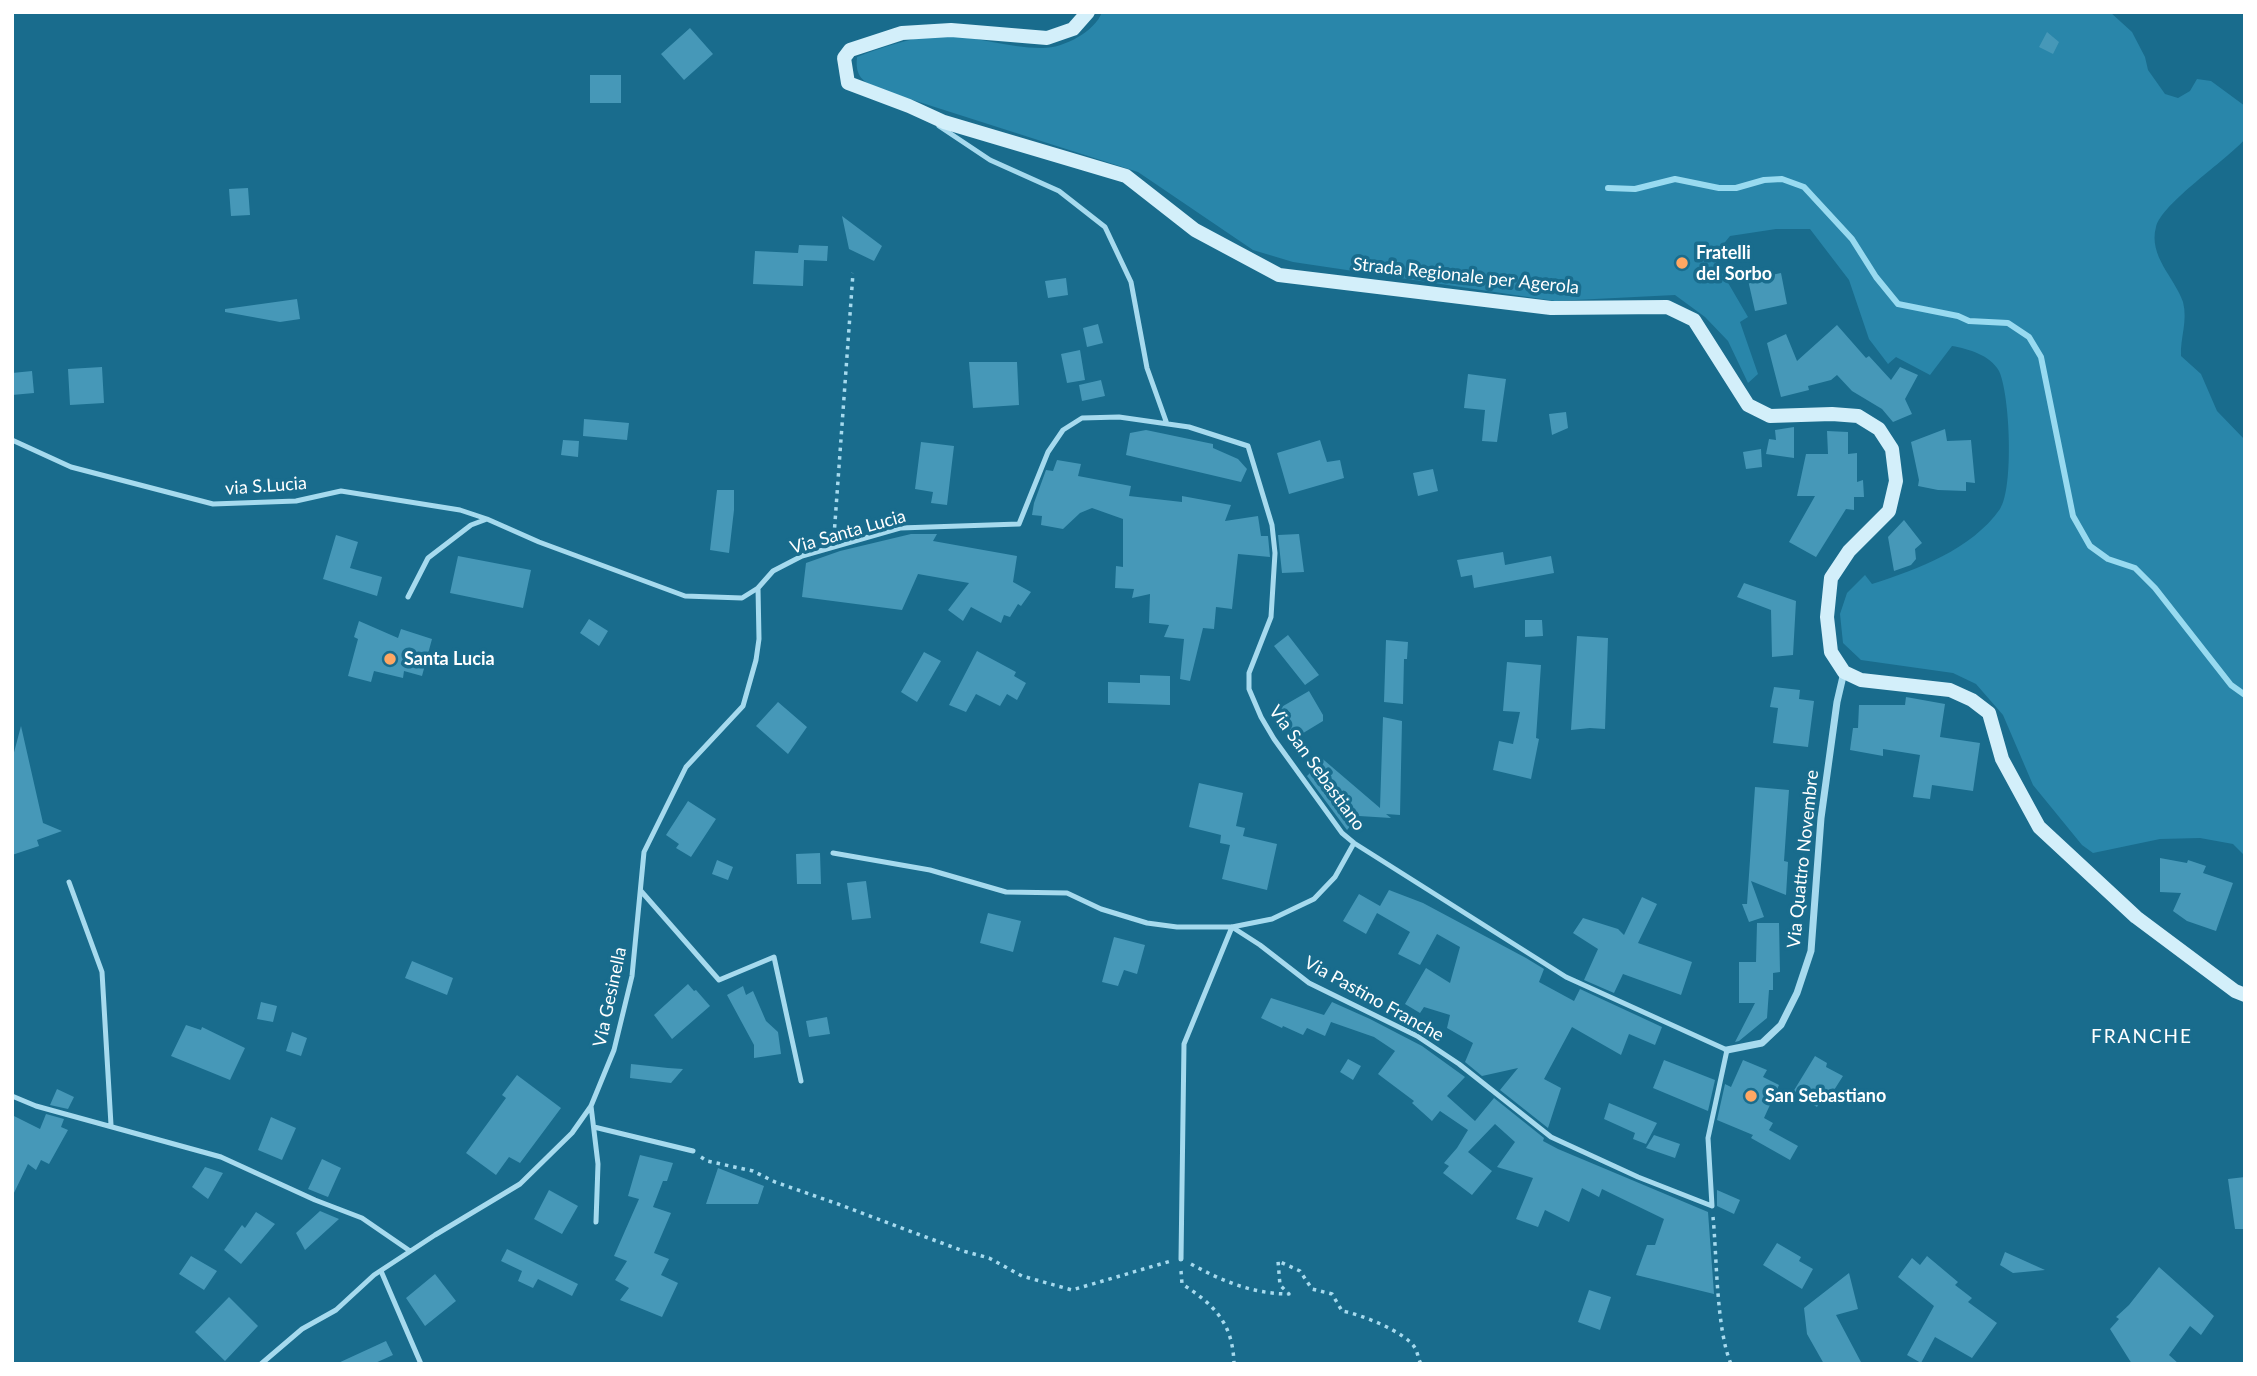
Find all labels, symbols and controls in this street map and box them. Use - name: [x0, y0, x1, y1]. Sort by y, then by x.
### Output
- place label: Fratelli del Sorbo: [1696, 242, 1772, 284]
- street label: Strada Regionale per Agerola: [1352, 253, 1580, 299]
- marker: Fratelli del Sorbo: [1674, 255, 1690, 271]
- street label: via S.Lucia: [224, 472, 308, 500]
- street label: Via Santa Lucia: [788, 505, 908, 559]
- place label: Santa Lucia: [404, 648, 495, 670]
- marker: Santa Lucia: [382, 651, 398, 667]
- street label: Via San Sebastiano: [1264, 701, 1370, 835]
- street label: Via Quattro Novembre: [1783, 769, 1823, 949]
- street label: Via Gesinella: [589, 945, 631, 1049]
- street label: Via Pastino Franche: [1300, 952, 1448, 1046]
- district label: FRANCHE: [2092, 1026, 2192, 1048]
- place label: San Sebastiano: [1765, 1085, 1886, 1107]
- marker: San Sebastiano: [1743, 1088, 1759, 1104]

